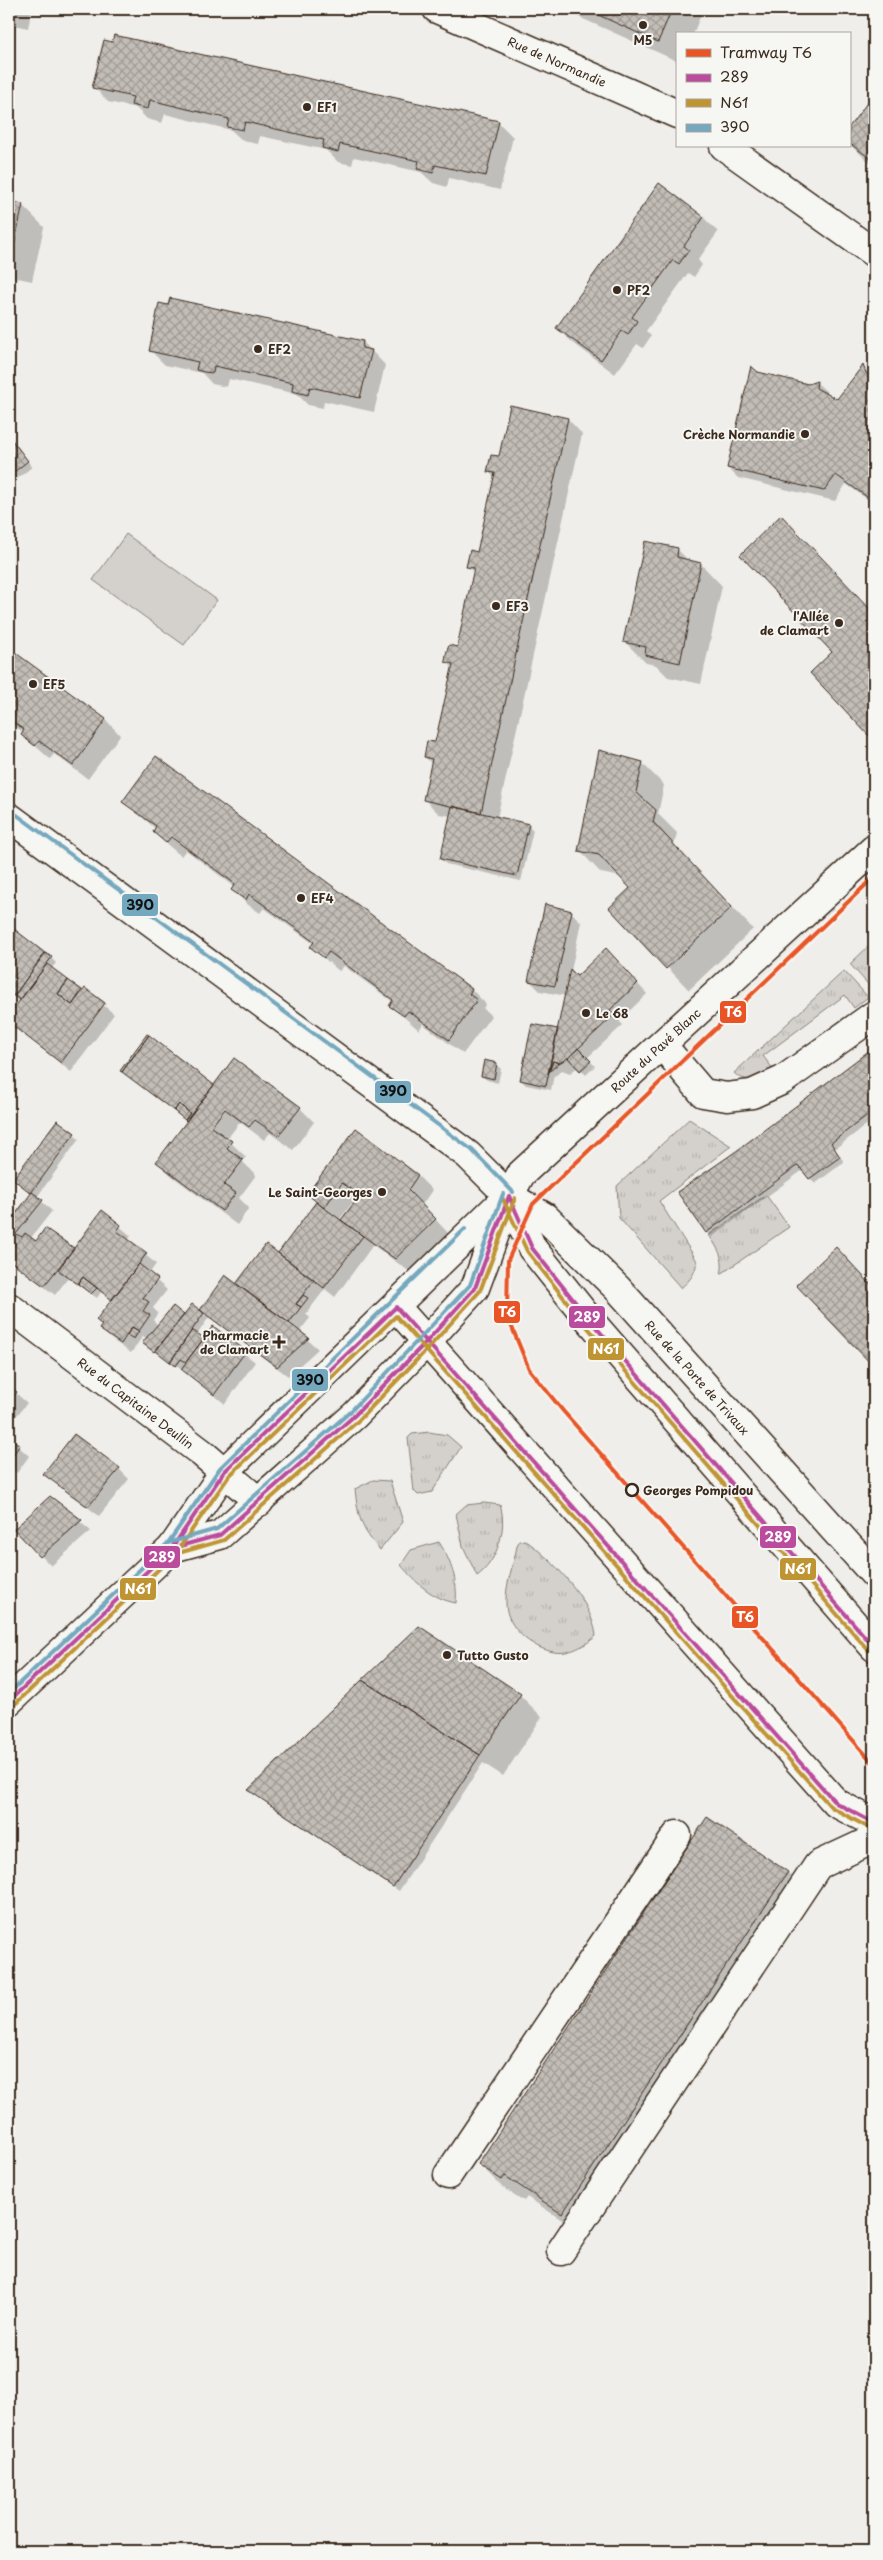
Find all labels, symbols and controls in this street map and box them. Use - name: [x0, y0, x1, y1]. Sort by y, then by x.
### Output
- marker: M5: [637, 19, 649, 31]
- place label: M5: [634, 31, 652, 49]
- street label: Rue de Normandie: [505, 32, 609, 91]
- legend: [676, 32, 850, 148]
- text: Tramway T6: [720, 40, 812, 63]
- text: 289: [720, 64, 749, 87]
- text: N61: [720, 90, 749, 113]
- place label: EF1: [317, 98, 337, 116]
- marker: EF1: [301, 101, 313, 113]
- text: 390: [720, 114, 749, 137]
- place label: PF2: [627, 281, 651, 299]
- marker: PF2: [611, 284, 623, 296]
- place label: EF2: [268, 340, 292, 358]
- marker: EF2: [252, 343, 264, 355]
- place label: Crèche Normandie: [683, 425, 795, 443]
- marker: Crèche Normandie: [799, 428, 811, 440]
- place label: EF3: [506, 597, 529, 615]
- marker: EF3: [490, 600, 502, 612]
- place label: l'Allée de Clamart: [760, 607, 829, 639]
- marker: l'Allée de Clamart: [833, 617, 845, 629]
- place label: EF5: [43, 675, 66, 693]
- marker: EF5: [27, 678, 39, 690]
- place label: EF4: [311, 889, 334, 907]
- marker: EF4: [295, 892, 307, 904]
- line badge: 390: [121, 893, 159, 917]
- text: 390: [126, 894, 154, 915]
- line badge: T6: [719, 1000, 747, 1024]
- text: T6: [724, 1001, 742, 1022]
- place label: Le 68: [596, 1004, 629, 1022]
- street label: Route du Pavé Blanc: [606, 1004, 705, 1097]
- marker: Le 68: [580, 1007, 592, 1019]
- line badge: 390: [374, 1080, 412, 1104]
- text: 390: [379, 1080, 407, 1101]
- place label: Le Saint-Georges: [268, 1183, 372, 1201]
- marker: Le Saint-Georges: [376, 1186, 388, 1198]
- line badge: T6: [493, 1300, 521, 1324]
- text: T6: [498, 1301, 516, 1322]
- line badge: 289: [568, 1305, 606, 1329]
- text: 289: [574, 1306, 600, 1327]
- street label: Rue de la Porte de Trivaux: [641, 1316, 754, 1439]
- place label: Pharmacie de Clamart: [200, 1326, 269, 1358]
- marker: Pharmacie de Clamart: [273, 1336, 285, 1348]
- line badge: N61: [587, 1337, 625, 1361]
- text: N61: [592, 1338, 620, 1359]
- street label: Rue du Capitaine Deullin: [74, 1353, 198, 1453]
- line badge: 390: [291, 1368, 329, 1392]
- text: 390: [296, 1369, 324, 1390]
- place label: Georges Pompidou: [643, 1481, 753, 1499]
- marker: Georges Pompidou: [625, 1483, 639, 1497]
- line badge: 289: [759, 1525, 797, 1549]
- text: 289: [765, 1526, 791, 1547]
- line badge: 289: [143, 1545, 181, 1569]
- text: 289: [149, 1546, 175, 1567]
- line badge: N61: [779, 1557, 817, 1581]
- text: N61: [784, 1558, 812, 1579]
- line badge: N61: [119, 1577, 157, 1601]
- text: N61: [124, 1578, 152, 1599]
- line badge: T6: [731, 1605, 759, 1629]
- text: T6: [736, 1606, 754, 1627]
- place label: Tutto Gusto: [457, 1646, 528, 1664]
- marker: Tutto Gusto: [441, 1649, 453, 1661]

